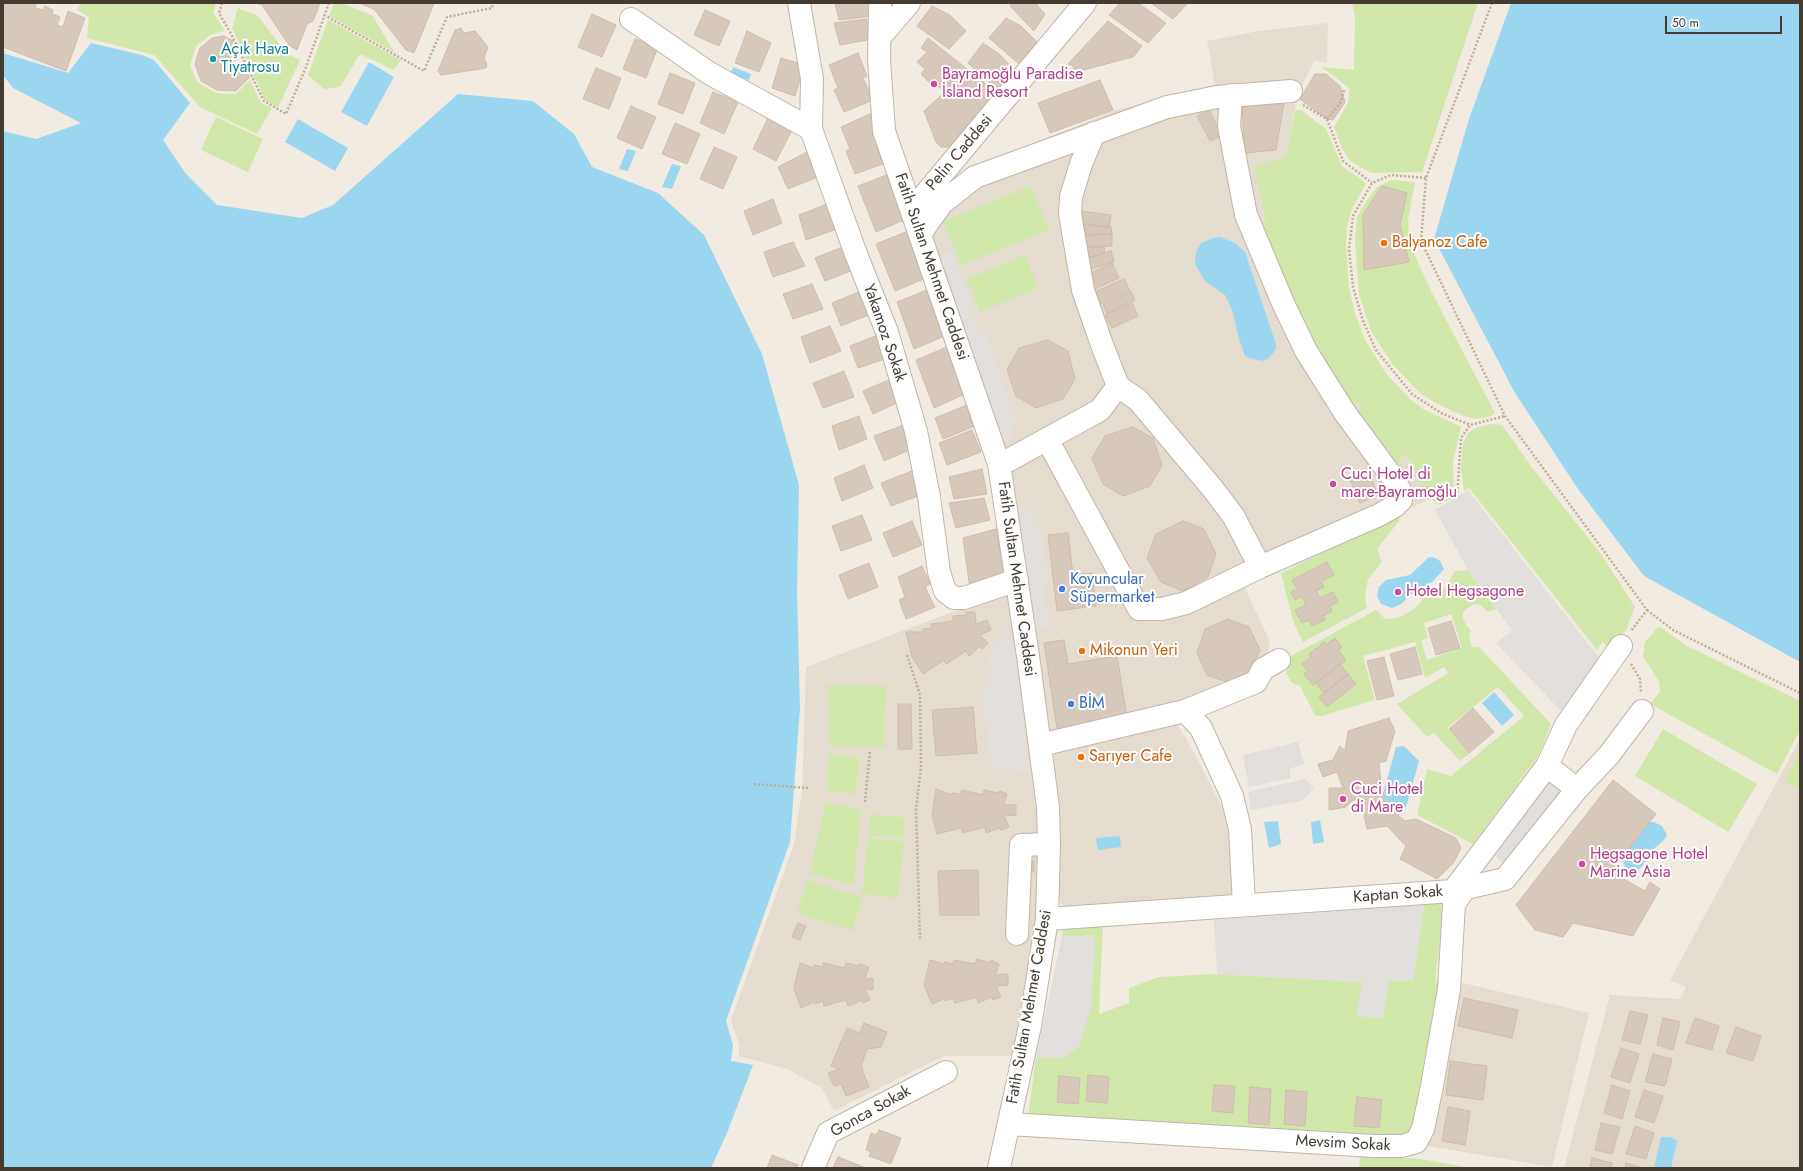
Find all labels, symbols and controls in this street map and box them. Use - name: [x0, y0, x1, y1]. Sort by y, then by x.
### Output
- scale bar: [1667, 8, 1784, 34]
- text: 50 m: [1672, 14, 1699, 32]
- place label: Açık Hava Tiyatrosu: [221, 40, 289, 78]
- marker: Açık Hava Tiyatrosu: [208, 54, 218, 64]
- place label: Bayramoğlu Paradise İsland Resort: [942, 65, 1083, 103]
- marker: Bayramoğlu Paradise İsland Resort: [929, 79, 939, 89]
- street label: Pelin Caddesi: [923, 111, 997, 195]
- street label: Fatih Sultan Mehmet Caddesi: [890, 171, 972, 363]
- place label: Balyanoz Cafe: [1392, 233, 1488, 253]
- marker: Balyanoz Cafe: [1379, 238, 1389, 248]
- street label: Yakamoz Sokak: [858, 282, 910, 384]
- place label: Cuci Hotel di mare-Bayramoğlu: [1341, 465, 1457, 503]
- marker: Cuci Hotel di mare-Bayramoğlu: [1328, 479, 1338, 489]
- street label: Fatih Sultan Mehmet Caddesi: [993, 480, 1039, 678]
- place label: Koyuncular Süpermarket: [1070, 570, 1155, 608]
- place label: Hotel Hegsagone: [1406, 582, 1524, 602]
- marker: Koyuncular Süpermarket: [1057, 584, 1067, 594]
- marker: Hotel Hegsagone: [1393, 587, 1403, 597]
- place label: Mikonun Yeri: [1090, 641, 1178, 661]
- marker: Mikonun Yeri: [1077, 646, 1087, 656]
- place label: BİM: [1079, 694, 1105, 714]
- marker: BİM: [1066, 699, 1076, 709]
- place label: Sarıyer Cafe: [1089, 747, 1172, 767]
- marker: Sarıyer Cafe: [1076, 752, 1086, 762]
- place label: Cuci Hotel di Mare: [1351, 780, 1423, 818]
- marker: Cuci Hotel di Mare: [1338, 794, 1348, 804]
- place label: Hegsagone Hotel Marine Asia: [1590, 845, 1708, 883]
- marker: Hegsagone Hotel Marine Asia: [1577, 859, 1587, 869]
- street label: Kaptan Sokak: [1353, 882, 1443, 908]
- street label: Fatih Sultan Mehmet Caddesi: [1003, 908, 1057, 1106]
- street label: Gonca Sokak: [827, 1082, 915, 1142]
- street label: Mevsim Sokak: [1295, 1132, 1391, 1156]

